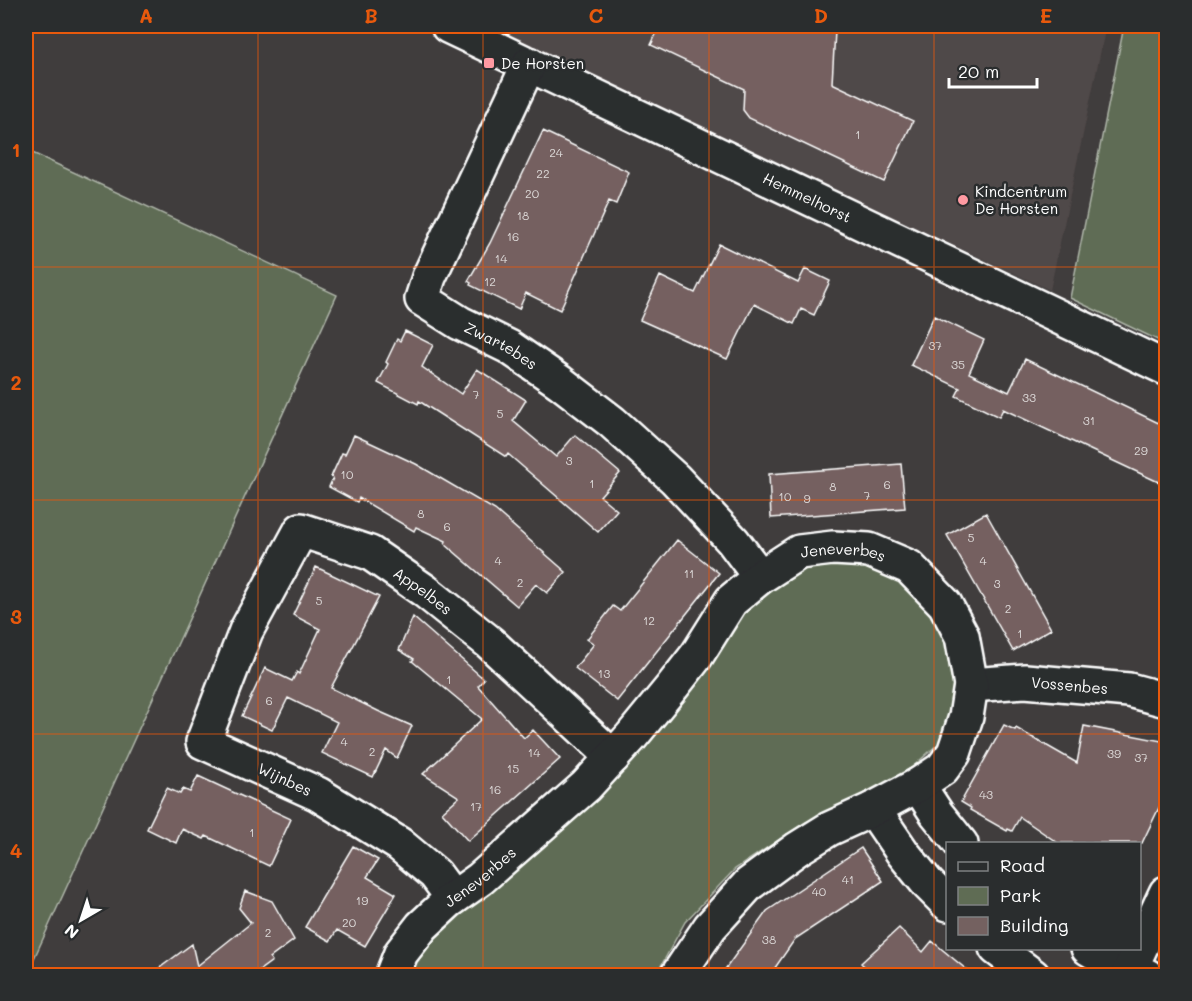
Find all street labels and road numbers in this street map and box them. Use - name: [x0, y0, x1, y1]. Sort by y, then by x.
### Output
- street label: Hemmelhorst: [760, 168, 855, 227]
- street label: Zwartebes: [461, 317, 541, 374]
- street label: Jeneverbes: [799, 538, 889, 566]
- street label: Appelbes: [390, 562, 456, 619]
- street label: Vossenbes: [1031, 672, 1109, 698]
- street label: Wijnbes: [255, 758, 315, 800]
- street label: Jeneverbes: [440, 842, 520, 911]

